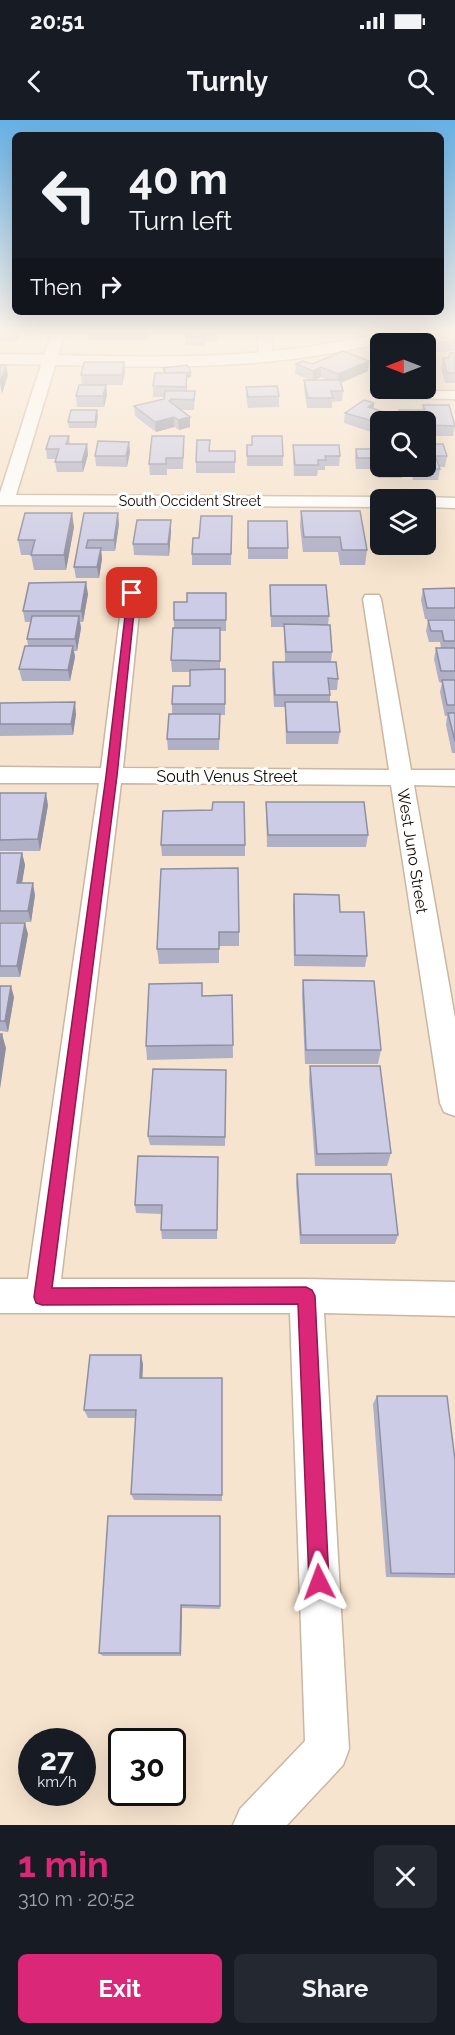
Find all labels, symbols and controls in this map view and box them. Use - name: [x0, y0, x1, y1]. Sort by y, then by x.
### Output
- text: 20:51: [30, 8, 84, 34]
- icon: back: [18, 65, 51, 98]
- icon: search: [404, 65, 437, 98]
- text: Turnly: [187, 66, 268, 97]
- text: 40 m: [129, 155, 228, 204]
- icon: left: [30, 156, 108, 234]
- text: Turn left: [129, 205, 232, 236]
- icon: right: [94, 270, 127, 303]
- text: Then: [30, 274, 82, 300]
- north arrow: [370, 333, 436, 399]
- map controls: [370, 333, 436, 555]
- button: search: [370, 411, 436, 477]
- button: layers: [370, 489, 436, 555]
- street label: South Occident Street: [119, 493, 262, 509]
- pin: [106, 567, 157, 618]
- icon: arrive: [115, 576, 148, 609]
- street label: South Venus Street: [156, 767, 298, 786]
- street label: West Juno Street: [393, 787, 432, 916]
- position arrow: [287, 1550, 351, 1614]
- speed limit sign: 30: [108, 1728, 186, 1806]
- text: 27: [40, 1742, 74, 1777]
- text: km/h: [37, 1773, 77, 1791]
- text: 1 min: [18, 1843, 109, 1885]
- button: close: [374, 1845, 437, 1908]
- text: 310 m · 20:52: [18, 1887, 135, 1911]
- button: Exit: [18, 1954, 222, 2023]
- button: Share: [234, 1954, 437, 2023]

